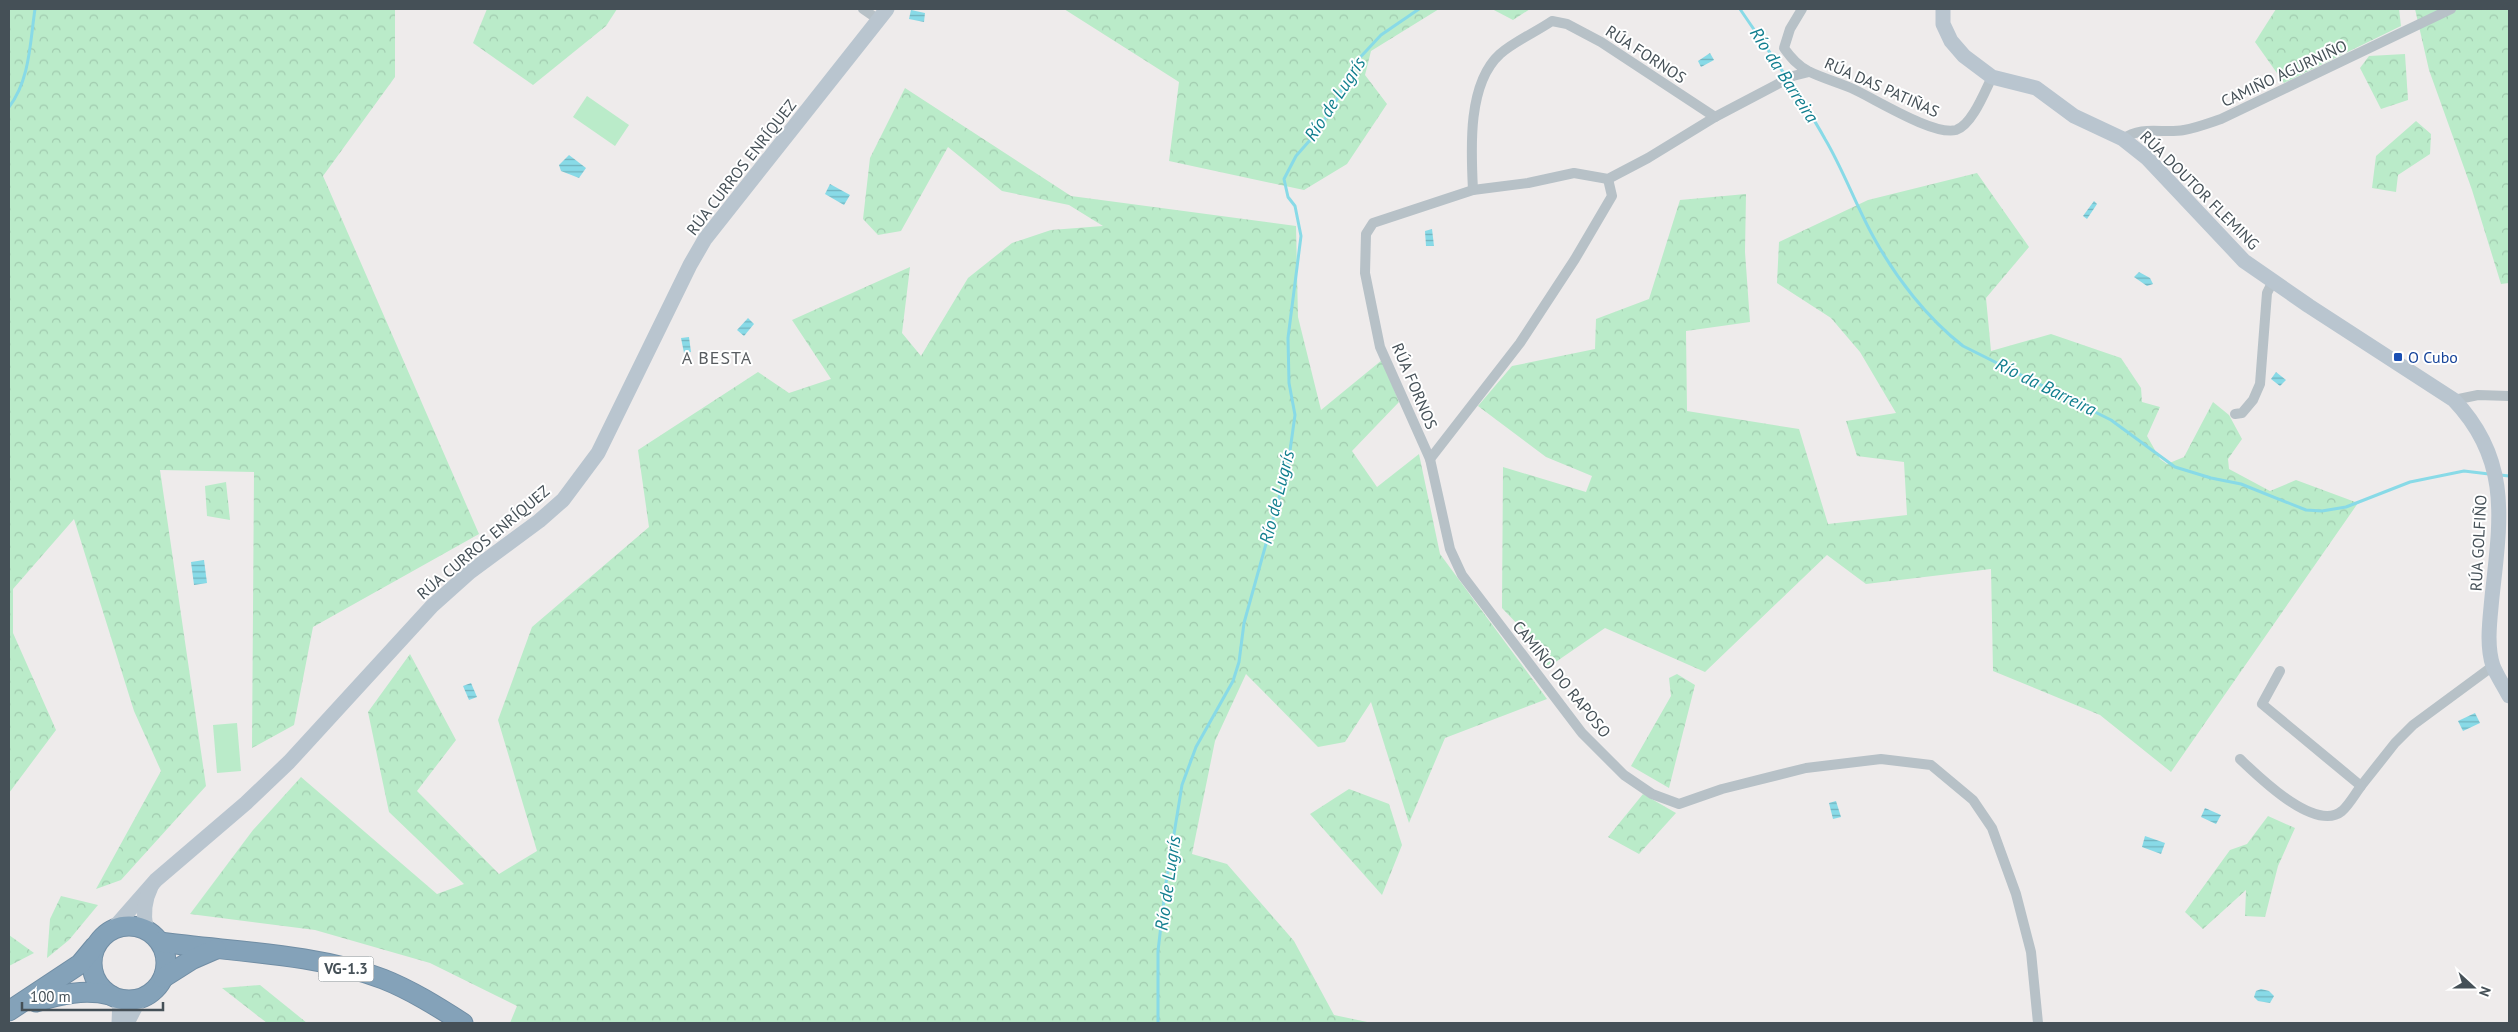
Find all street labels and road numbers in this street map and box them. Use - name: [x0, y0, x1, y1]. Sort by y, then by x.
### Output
- street label: RÚA FORNOS: [1602, 21, 1690, 87]
- street label: CAMIÑO AGURNIÑO: [2218, 35, 2350, 111]
- street label: RÚA DAS PATIÑAS: [1822, 53, 1942, 121]
- street label: RÚA CURROS ENRÍQUEZ: [682, 95, 800, 239]
- street label: RÚA DOUTOR FLEMING: [2136, 126, 2264, 254]
- street label: RÚA FORNOS: [1388, 340, 1442, 432]
- street label: RÚA CURROS ENRÍQUEZ: [413, 481, 554, 603]
- street label: RÚA GOLFIÑO: [2465, 494, 2491, 592]
- street label: CAMIÑO DO RAPOSO: [1509, 617, 1615, 742]
- road number: VG-1.3: [318, 956, 374, 982]

